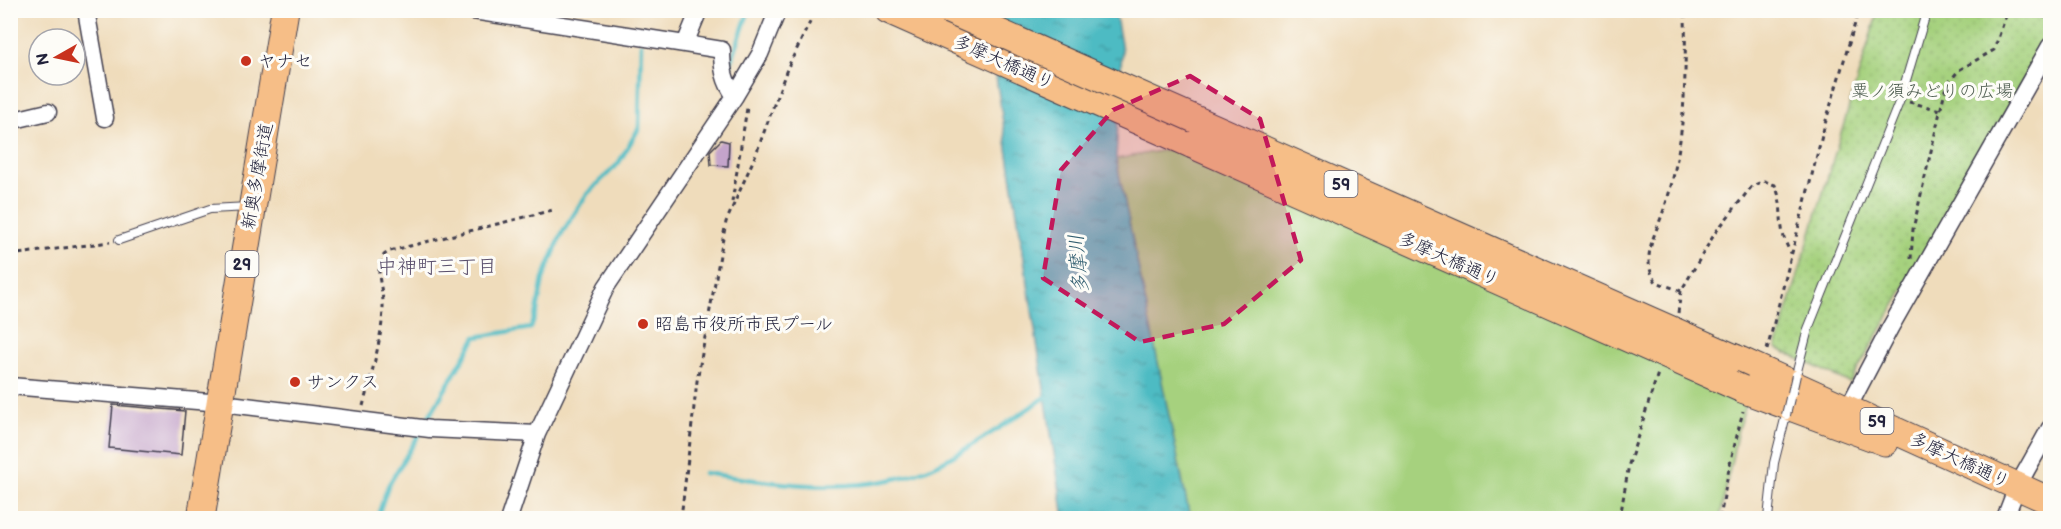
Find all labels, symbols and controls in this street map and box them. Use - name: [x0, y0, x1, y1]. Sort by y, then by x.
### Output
- north arrow: [27, 27, 87, 87]
- street label: 多摩大橋通り: [950, 31, 1057, 94]
- place label: ヤナセ: [258, 51, 312, 72]
- text: N: [33, 52, 54, 67]
- marker: ヤナセ: [239, 54, 253, 68]
- park label: 粟ノ須みどりの広場: [1851, 81, 2013, 102]
- street label: 新奥多摩街道: [238, 121, 277, 231]
- road number: 59: [1324, 171, 1358, 197]
- street label: 多摩大橋通り: [1395, 228, 1502, 291]
- water label: 多摩川: [1064, 233, 1094, 295]
- road number: 29: [226, 251, 258, 277]
- district label: 中神町三丁目: [377, 255, 497, 279]
- place label: 昭島市役所市民プール: [655, 314, 833, 335]
- marker: 昭島市役所市民プール: [636, 317, 650, 331]
- place label: サンクス: [307, 372, 379, 393]
- marker: サンクス: [288, 375, 302, 389]
- road number: 59: [1860, 408, 1894, 434]
- street label: 多摩大橋通り: [1906, 428, 2013, 493]

